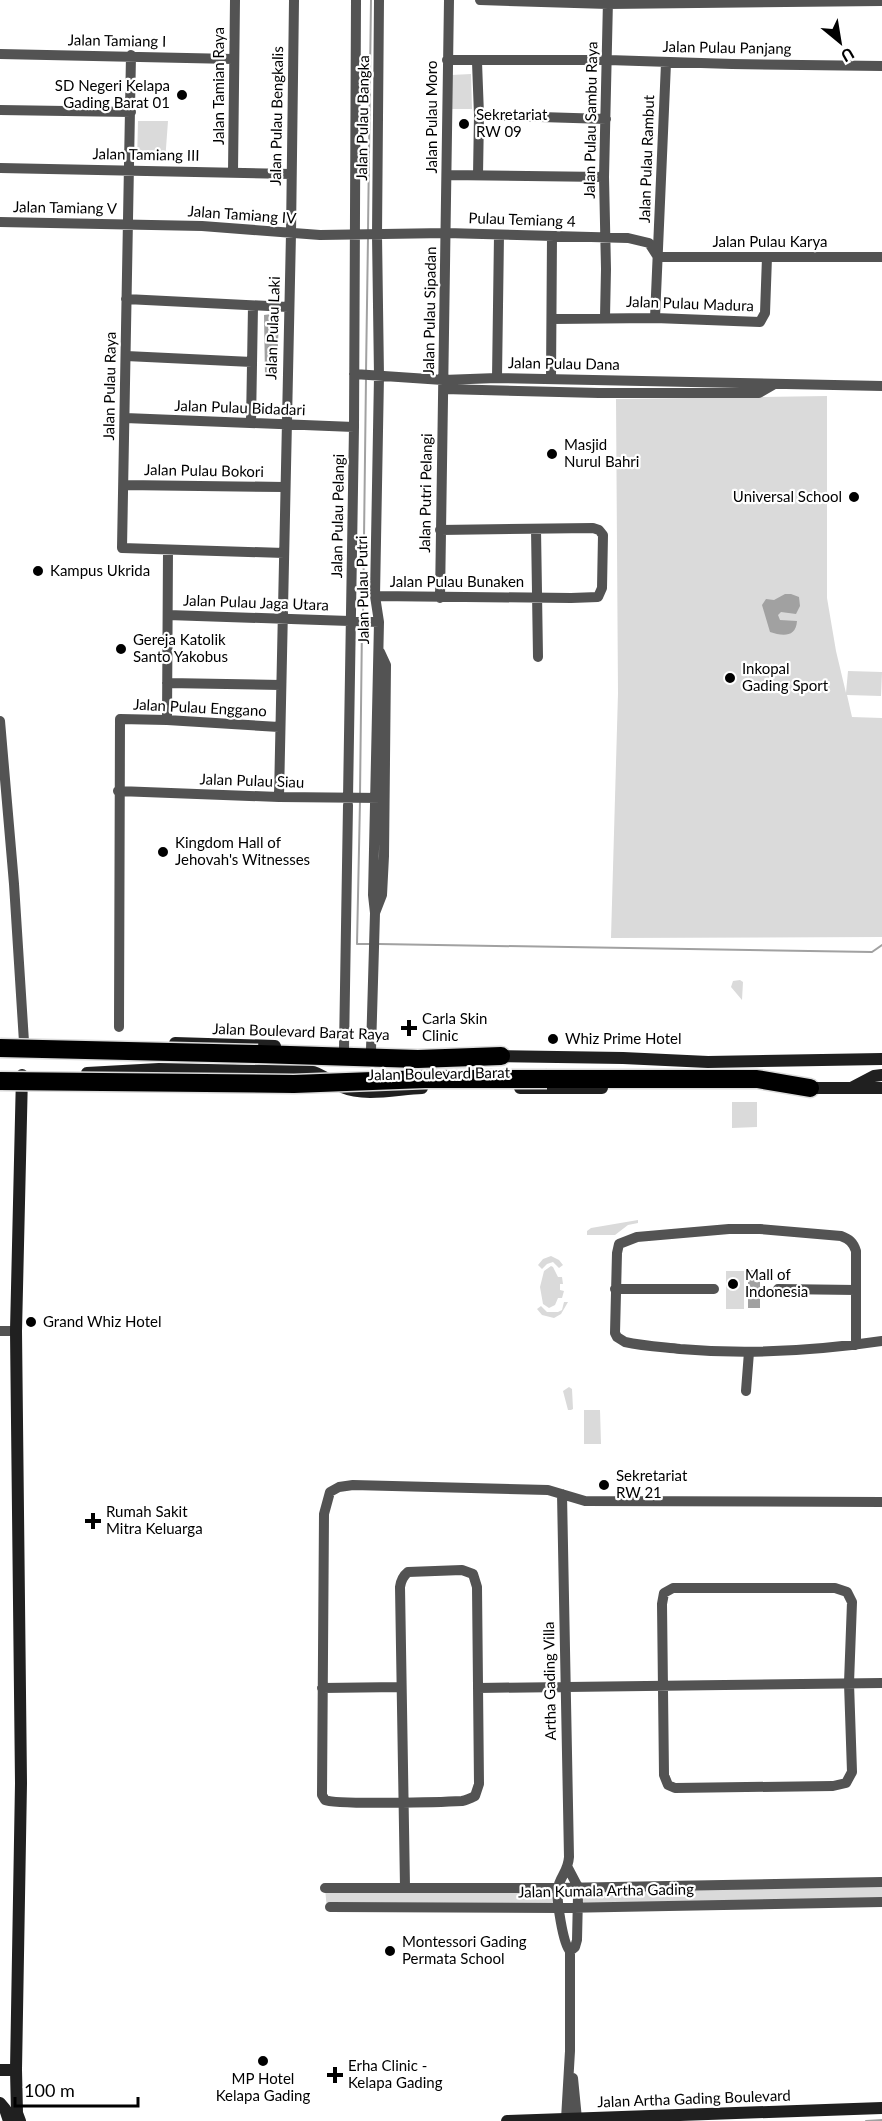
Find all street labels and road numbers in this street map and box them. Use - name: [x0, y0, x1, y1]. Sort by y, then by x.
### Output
- street label: Jalan Tamian Raya: [209, 27, 227, 145]
- street label: Jalan Tamiang I: [68, 30, 166, 50]
- street label: Jalan Pulau Panjang: [662, 37, 792, 57]
- street label: Jalan Pulau Sambu Raya: [580, 41, 600, 199]
- street label: Jalan Pulau Bengkalis: [266, 46, 286, 186]
- street label: Jalan Pulau Bangka: [352, 55, 372, 181]
- street label: Jalan Pulau Moro: [422, 60, 440, 174]
- street label: Jalan Pulau Rambut: [635, 94, 657, 223]
- street label: Jalan Tamiang III: [92, 144, 200, 164]
- street label: Jalan Tamiang V: [13, 197, 118, 217]
- street label: Jalan Tamiang IV: [187, 201, 298, 227]
- street label: Pulau Temiang 4: [468, 208, 576, 230]
- street label: Jalan Pulau Karya: [712, 232, 828, 250]
- street label: Jalan Pulau Sipadan: [419, 246, 439, 376]
- street label: Jalan Pulau Laki: [261, 276, 283, 380]
- street label: Jalan Pulau Madura: [626, 292, 754, 314]
- street label: Jalan Pulau Raya: [99, 331, 119, 441]
- street label: Jalan Pulau Dana: [508, 353, 620, 373]
- street label: Jalan Pulau Bidadari: [174, 396, 306, 418]
- street label: Jalan Putri Pelangi: [415, 433, 435, 553]
- street label: Jalan Pulau Pelangi: [327, 454, 347, 578]
- street label: Jalan Pulau Bokori: [144, 460, 264, 480]
- street label: Jalan Pulau Putri: [352, 535, 372, 645]
- street label: Jalan Pulau Bunaken: [390, 572, 524, 590]
- street label: Jalan Pulau Jaga Utara: [183, 590, 329, 614]
- street label: Jalan Pulau Enggano: [133, 695, 267, 719]
- street label: Jalan Pulau Siau: [199, 769, 305, 791]
- street label: Jalan Boulevard Barat Raya: [212, 1019, 390, 1043]
- street label: Jalan Boulevard Barat: [368, 1063, 511, 1083]
- street label: Artha Gading Villa: [539, 1621, 559, 1741]
- street label: Jalan Kumala Artha Gading: [518, 1879, 694, 1901]
- street label: Jalan Artha Gading Boulevard: [597, 2086, 791, 2110]

